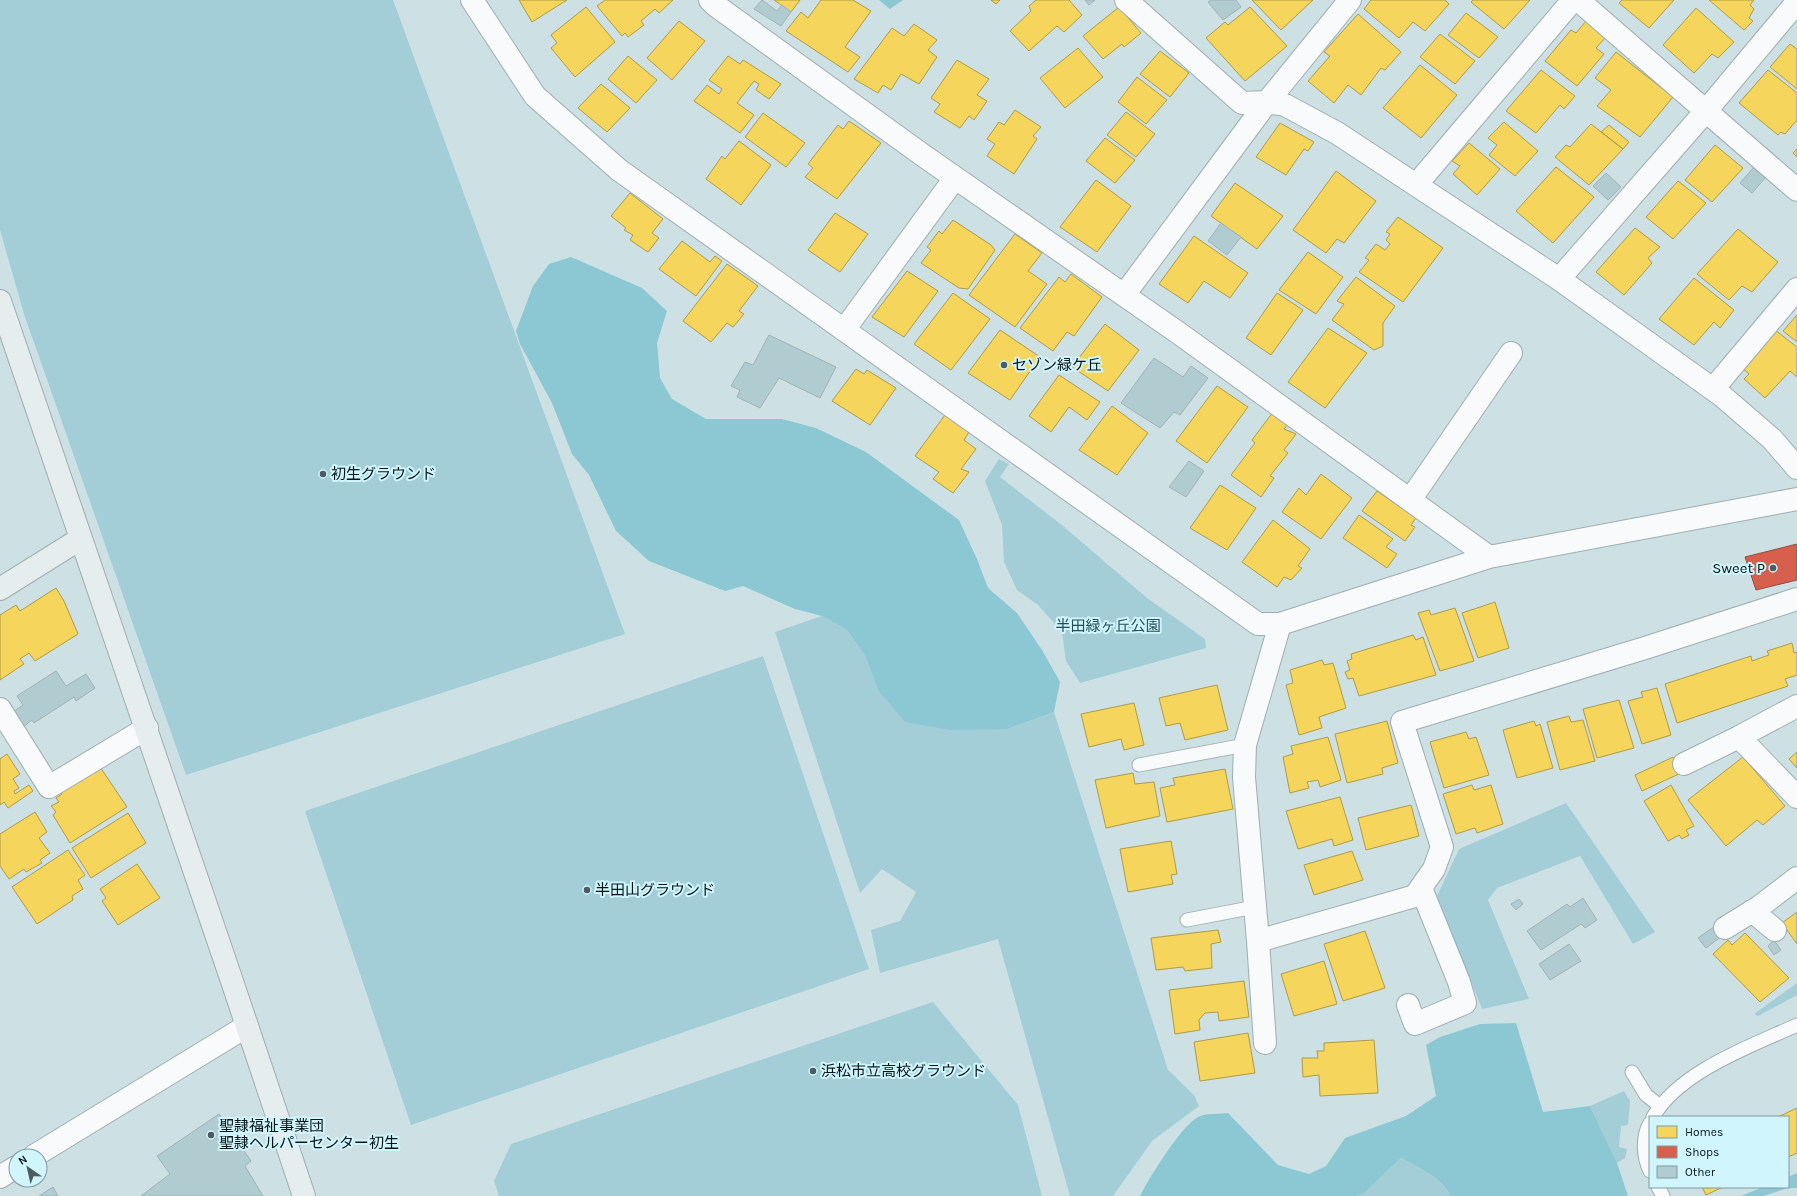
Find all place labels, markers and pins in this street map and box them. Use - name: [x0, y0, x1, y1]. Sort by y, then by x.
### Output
- place label: セゾン緑ケ丘: [1012, 356, 1102, 374]
- marker: セゾン緑ケ丘: [999, 360, 1009, 370]
- place label: 初生グラウンド: [331, 465, 436, 483]
- marker: 初生グラウンド: [318, 469, 328, 479]
- place label: Sweet P: [1712, 559, 1765, 577]
- marker: Sweet P: [1768, 563, 1778, 573]
- place label: 半田山グラウンド: [595, 881, 715, 899]
- marker: 半田山グラウンド: [582, 885, 592, 895]
- place label: 浜松市立高校グラウンド: [821, 1062, 986, 1080]
- marker: 浜松市立高校グラウンド: [808, 1066, 818, 1076]
- place label: 聖隷福祉事業団 聖隷ヘルパーセンター初生: [219, 1117, 399, 1152]
- marker: 聖隷福祉事業団 聖隷ヘルパーセンター初生: [206, 1130, 216, 1140]

